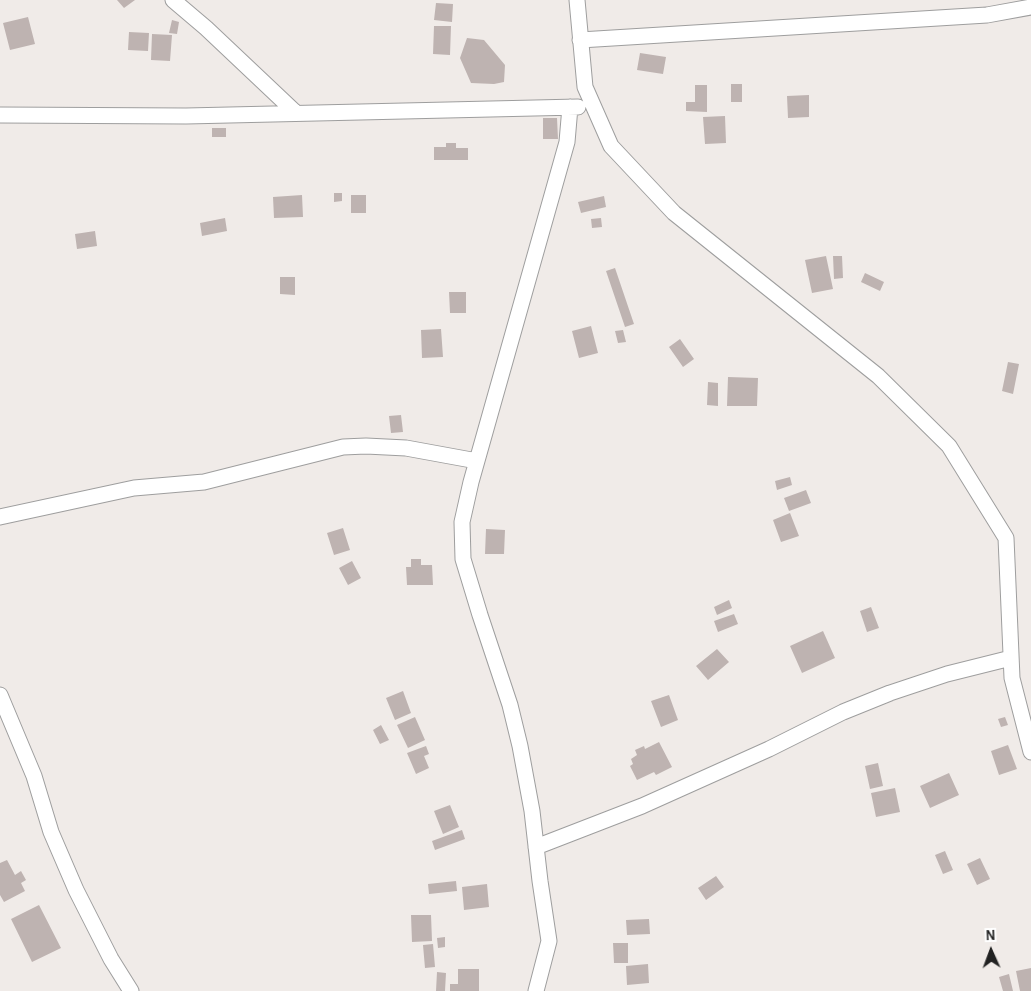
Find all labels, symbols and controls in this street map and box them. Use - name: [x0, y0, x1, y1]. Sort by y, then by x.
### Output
- north arrow: [966, 926, 1016, 976]
- text: N: [985, 929, 996, 943]

